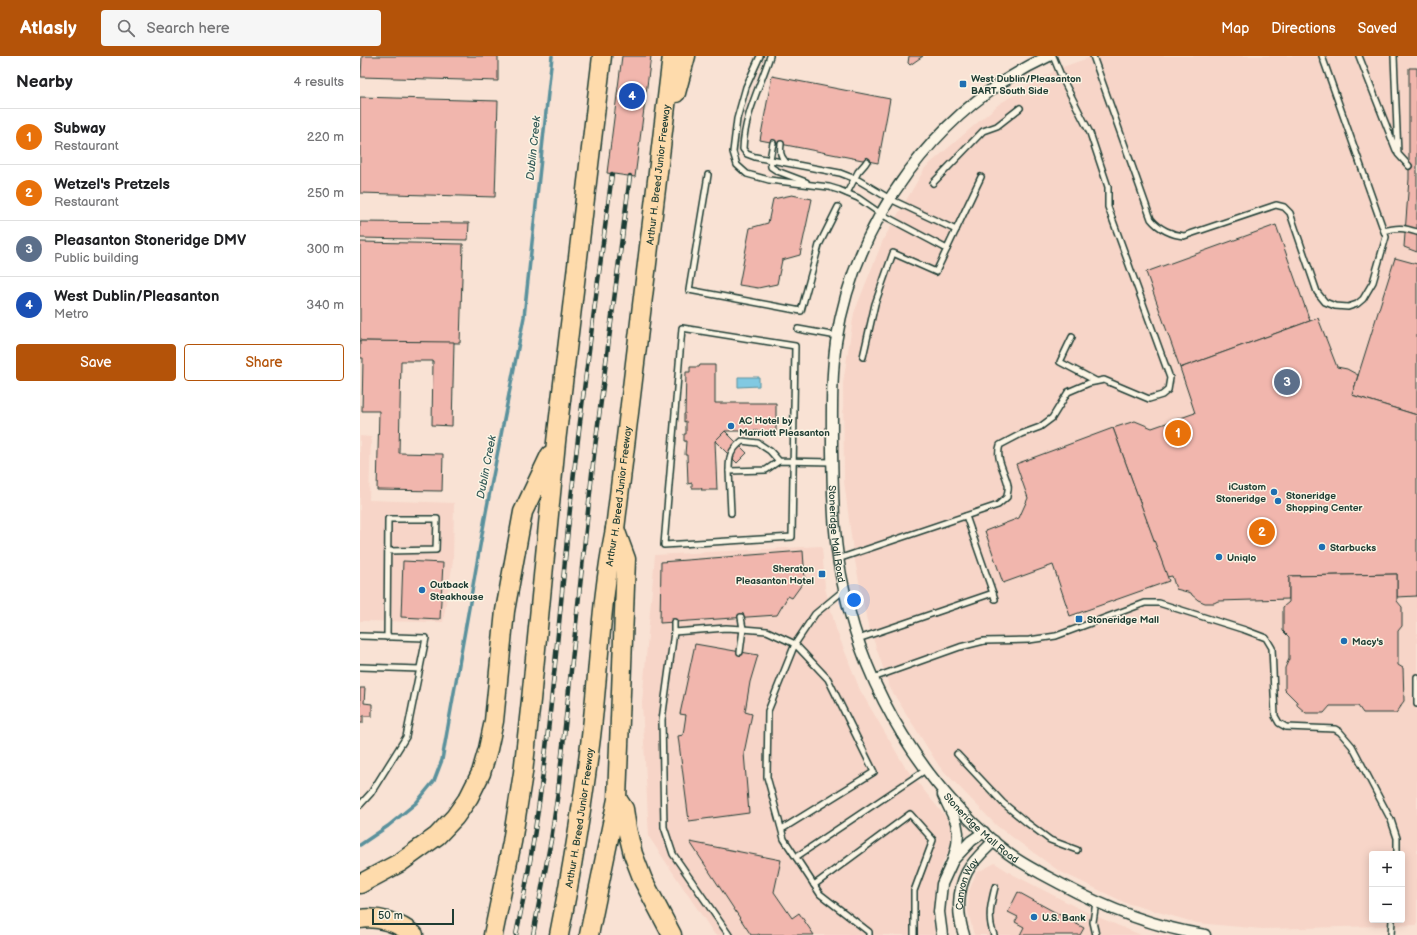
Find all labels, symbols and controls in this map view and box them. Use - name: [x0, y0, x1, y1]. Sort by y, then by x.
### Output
- search box: [101, 10, 381, 46]
- text: Atlasly: [20, 17, 77, 40]
- icon: search: [115, 17, 137, 39]
- text: Search here: [147, 19, 230, 38]
- text: Map: [1221, 20, 1249, 37]
- text: Directions: [1271, 20, 1336, 37]
- text: Saved: [1358, 20, 1397, 37]
- text: Nearby: [16, 72, 73, 92]
- place label: West Dublin/Pleasanton BART South Side: [971, 73, 1082, 97]
- text: 4 results: [294, 74, 344, 90]
- marker: West Dublin/Pleasanton BART South Side: [958, 79, 968, 89]
- pin: 4: [619, 81, 645, 111]
- street label: Arthur H. Breed Junior Freeway: [644, 103, 673, 246]
- water label: Dublin Creek: [524, 115, 543, 181]
- text: Subway: [54, 119, 106, 138]
- text: 1: [26, 129, 32, 145]
- text: 220 m: [307, 129, 344, 145]
- text: Restaurant: [54, 138, 119, 154]
- text: Wetzel's Pretzels: [54, 175, 170, 194]
- text: 2: [25, 185, 33, 201]
- text: 250 m: [307, 185, 344, 201]
- text: Restaurant: [54, 194, 119, 210]
- text: Pleasanton Stoneridge DMV: [54, 231, 246, 250]
- text: 3: [25, 241, 33, 257]
- text: 300 m: [306, 241, 344, 257]
- text: Public building: [54, 250, 139, 266]
- text: West Dublin/Pleasanton: [54, 287, 219, 306]
- text: 4: [25, 297, 33, 313]
- text: 340 m: [306, 297, 344, 313]
- text: Metro: [54, 306, 89, 322]
- button: Save: [16, 344, 176, 381]
- button: Share: [184, 344, 344, 381]
- pin: 3: [1274, 367, 1300, 397]
- place label: AC Hotel by Marriott Pleasanton: [738, 415, 830, 439]
- pin: 1: [1165, 418, 1191, 448]
- marker: AC Hotel by Marriott Pleasanton: [726, 421, 736, 431]
- street label: Arthur H. Breed Junior Freeway: [604, 425, 634, 567]
- water label: Dublin Creek: [474, 434, 499, 500]
- place label: iCustom Stoneridge: [1216, 481, 1266, 505]
- street label: Stoneridge Mall Road: [826, 485, 847, 584]
- marker: iCustom Stoneridge: [1269, 487, 1279, 497]
- place label: Stoneridge Shopping Center: [1286, 490, 1363, 514]
- marker: Stoneridge Shopping Center: [1273, 496, 1283, 506]
- pin: 2: [1249, 517, 1275, 547]
- marker: Starbucks: [1317, 542, 1327, 552]
- place label: Starbucks: [1330, 542, 1376, 554]
- marker: Uniqlo: [1214, 552, 1224, 562]
- place label: Uniqlo: [1227, 552, 1256, 564]
- place label: Sheraton Pleasanton Hotel: [736, 563, 814, 587]
- marker: Sheraton Pleasanton Hotel: [817, 569, 827, 579]
- place label: Outback Steakhouse: [430, 579, 484, 603]
- marker: Outback Steakhouse: [417, 585, 427, 595]
- your location: [844, 590, 864, 610]
- marker: Stoneridge Mall: [1074, 614, 1084, 624]
- place label: Stoneridge Mall: [1087, 614, 1159, 626]
- marker: Macy's: [1339, 636, 1349, 646]
- place label: Macy's: [1352, 636, 1383, 648]
- street label: Arthur H. Breed Junior Freeway: [563, 747, 597, 889]
- street label: Stoneridge Mall Road: [941, 791, 1021, 866]
- map controls: [1369, 851, 1405, 923]
- button: +: [1369, 851, 1405, 887]
- street label: Canyon Way: [954, 856, 982, 910]
- button: −: [1369, 887, 1405, 923]
- scale bar: [372, 907, 454, 926]
- text: 50 m: [378, 909, 403, 922]
- marker: U.S. Bank: [1029, 912, 1039, 922]
- place label: U.S. Bank: [1042, 912, 1086, 924]

